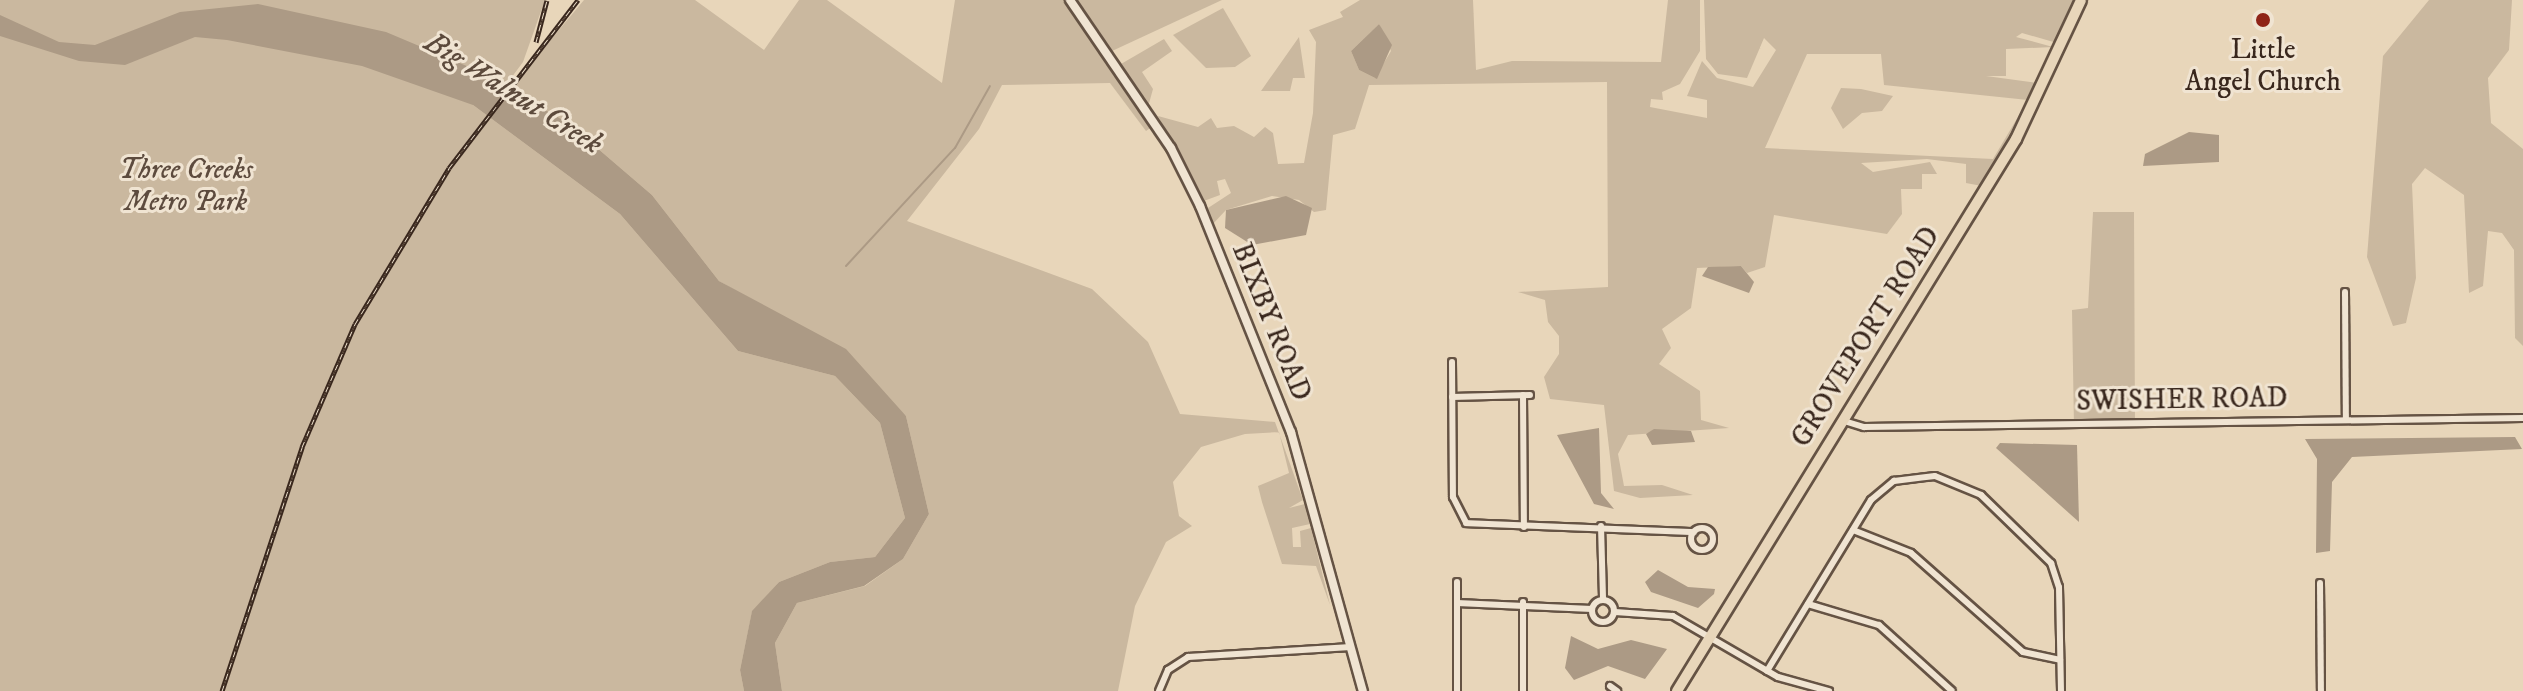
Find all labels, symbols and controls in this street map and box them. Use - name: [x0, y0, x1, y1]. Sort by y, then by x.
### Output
- marker: Little Angel Church: [2254, 11, 2272, 29]
- water label: Big Walnut Creek: [417, 25, 609, 163]
- place label: Little Angel Church: [2185, 33, 2341, 99]
- park label: Three Creeks Metro Park: [119, 153, 253, 219]
- street label: GROVEPORT ROAD: [1785, 221, 1947, 453]
- street label: BIXBY ROAD: [1224, 238, 1318, 406]
- street label: SWISHER ROAD: [2076, 381, 2288, 419]

